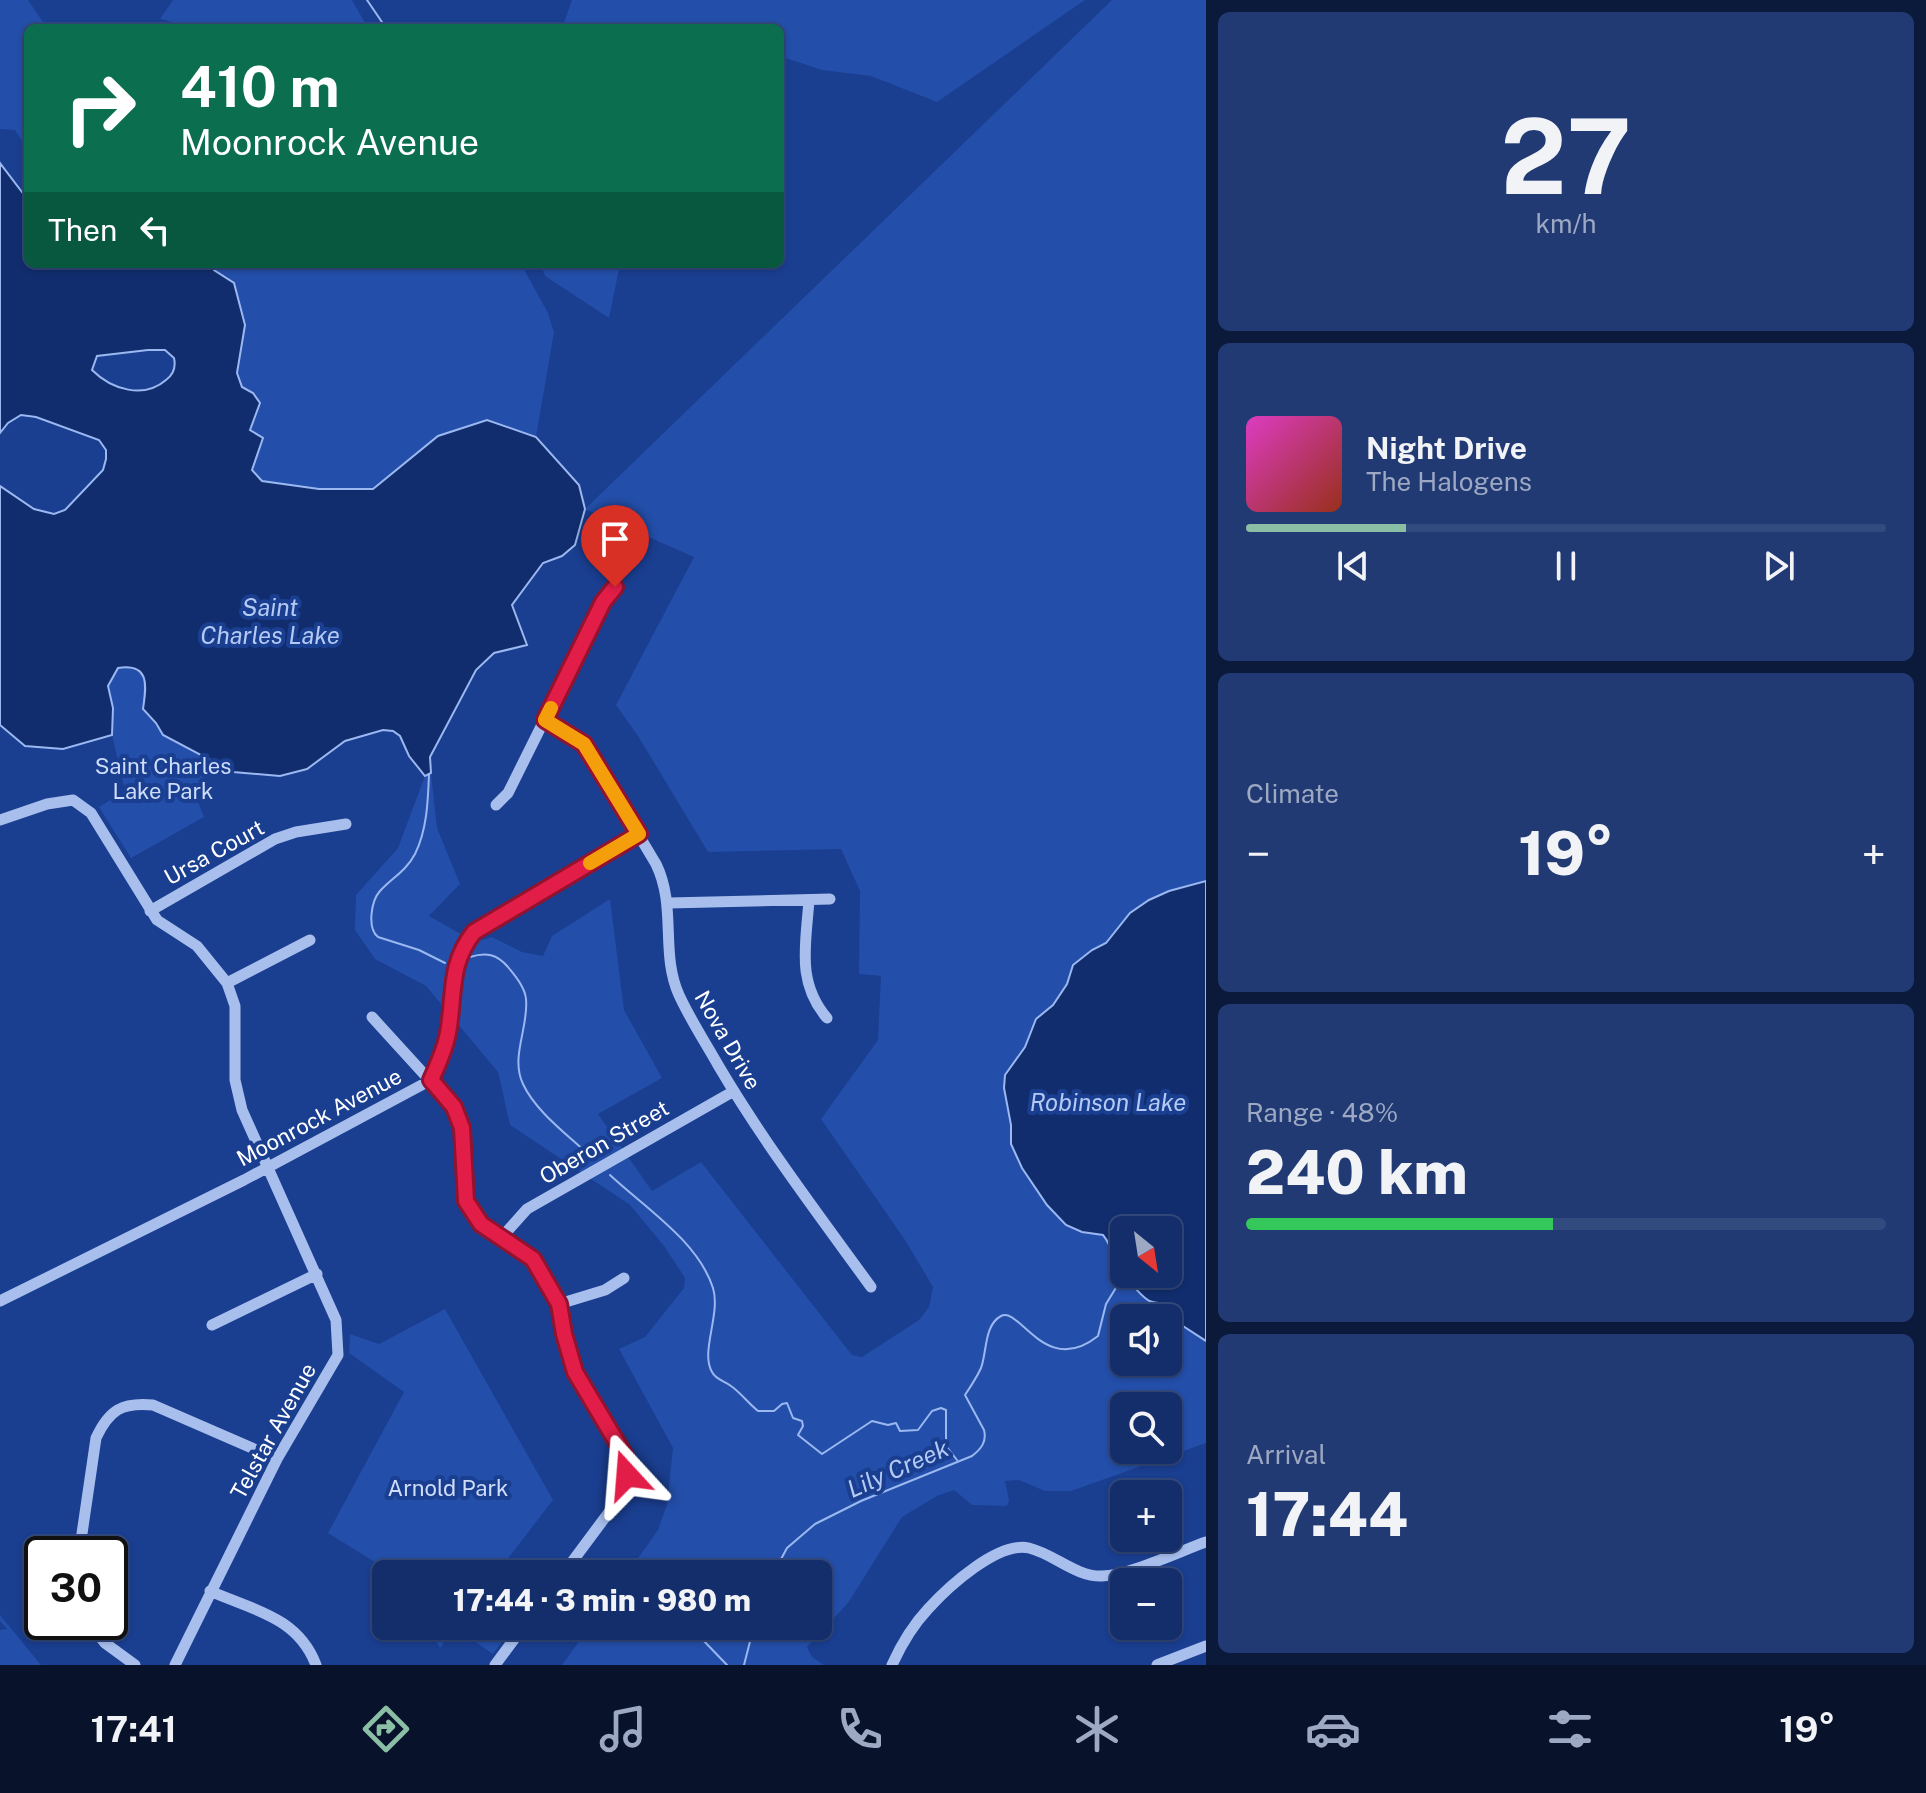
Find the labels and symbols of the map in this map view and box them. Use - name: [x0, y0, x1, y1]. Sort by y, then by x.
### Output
- pin: [581, 505, 649, 587]
- water label: Saint Charles Lake: [200, 593, 340, 649]
- park label: Saint Charles Lake Park: [95, 753, 231, 804]
- street label: Ursa Court: [160, 814, 268, 890]
- street label: Nova Drive: [689, 986, 767, 1094]
- street label: Moonrock Avenue: [232, 1063, 406, 1171]
- water label: Robinson Lake: [1030, 1088, 1186, 1116]
- street label: Oberon Street: [535, 1095, 673, 1189]
- north arrow: [1110, 1216, 1182, 1288]
- street label: Telstar Avenue: [225, 1358, 321, 1504]
- position arrow: [585, 1433, 669, 1517]
- water label: Lily Creek: [843, 1433, 953, 1503]
- park label: Arnold Park: [388, 1475, 508, 1501]
- speed limit sign: 30: [24, 1536, 128, 1640]

